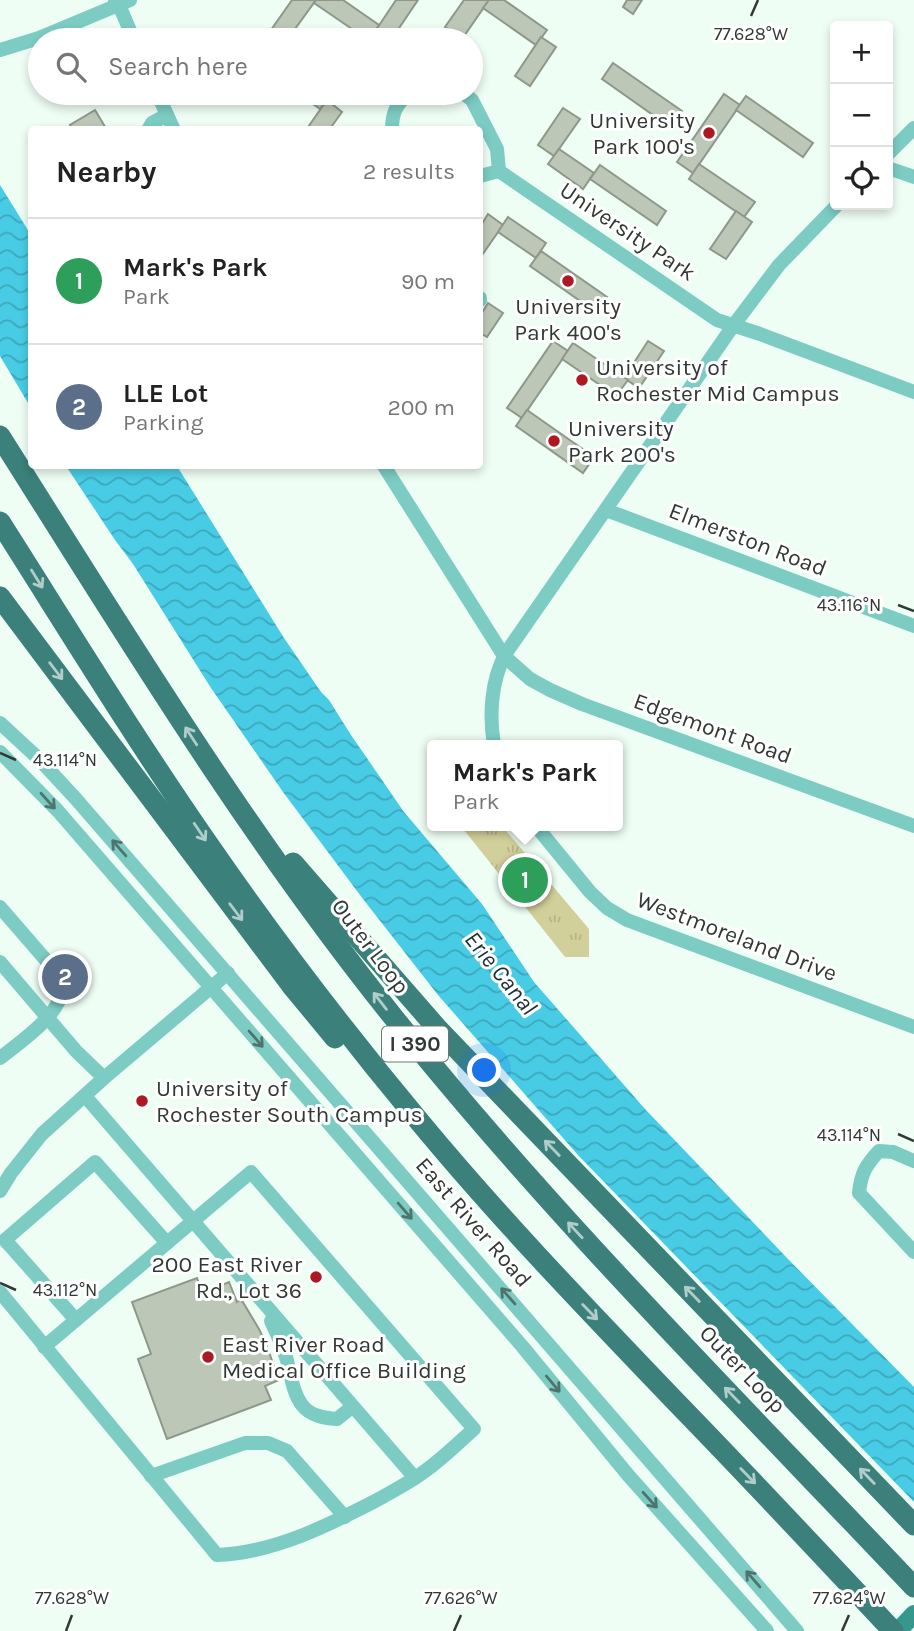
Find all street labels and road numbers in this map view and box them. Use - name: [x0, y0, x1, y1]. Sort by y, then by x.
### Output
- street label: University Park: [555, 176, 701, 287]
- street label: Elmerston Road: [665, 497, 830, 582]
- street label: Edgemont Road: [630, 687, 796, 770]
- street label: Westmoreland Drive: [633, 886, 841, 987]
- street label: Outer Loop: [326, 893, 415, 999]
- road number: I 390: [382, 1026, 448, 1062]
- street label: East River Road: [410, 1152, 537, 1293]
- street label: Outer Loop: [694, 1320, 791, 1419]

